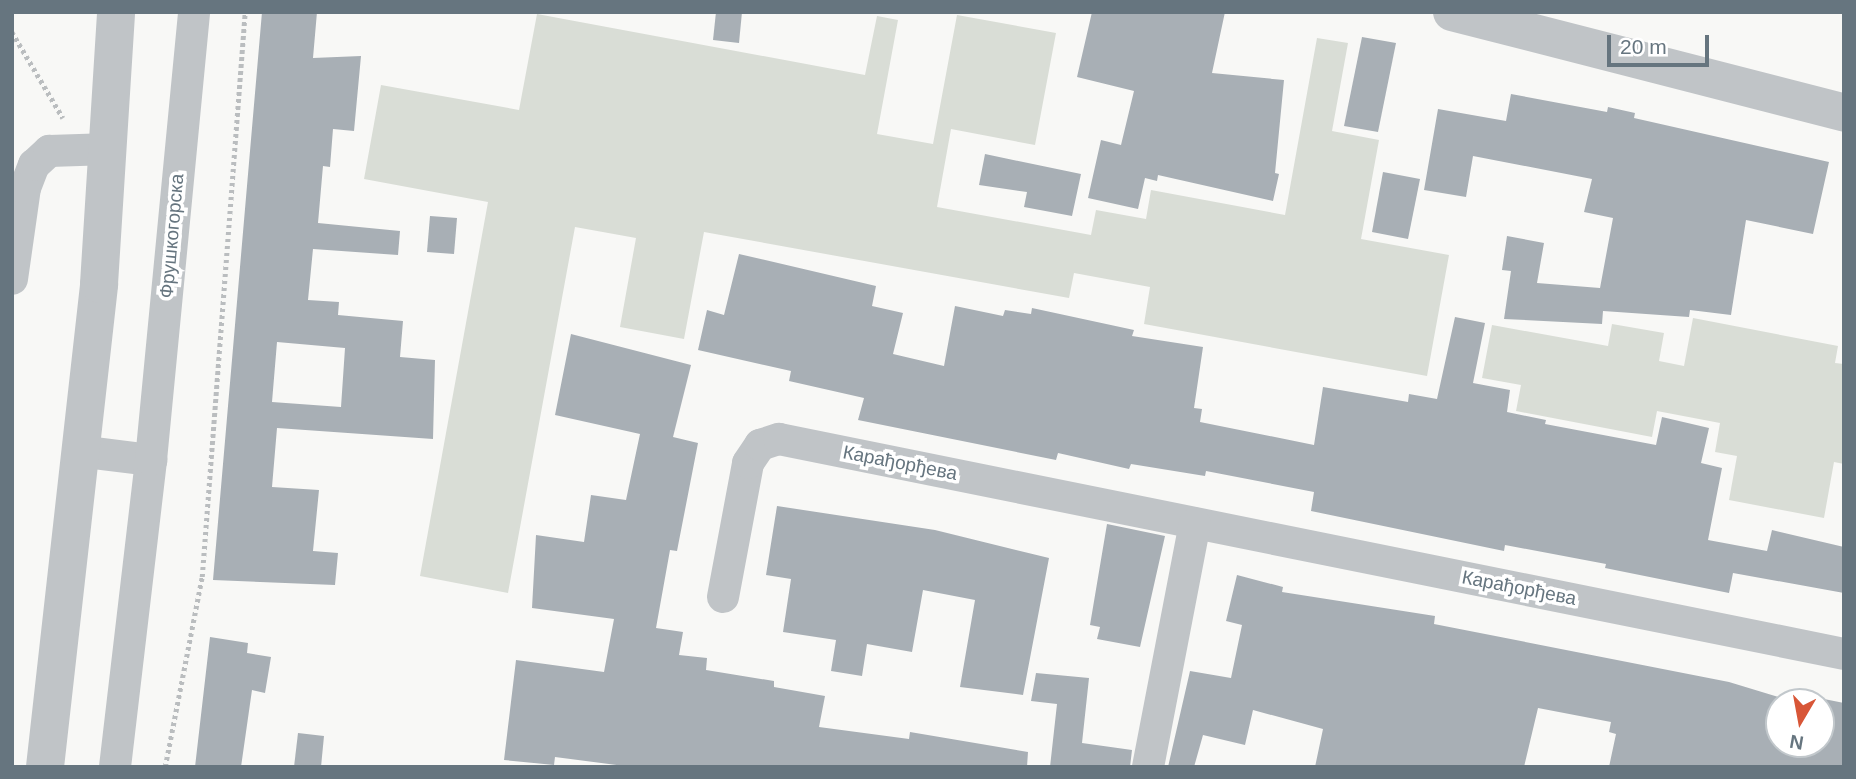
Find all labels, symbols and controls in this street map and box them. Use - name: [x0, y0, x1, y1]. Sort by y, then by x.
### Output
- scale bar: [1611, 21, 1713, 65]
- text: 20 m: [1620, 35, 1667, 58]
- street label: Фрушкогорска: [155, 173, 189, 299]
- street label: Карађорђева: [841, 441, 959, 485]
- street label: Карађорђева: [1460, 566, 1578, 610]
- north arrow: [1765, 688, 1835, 758]
- text: N: [1788, 731, 1805, 754]

